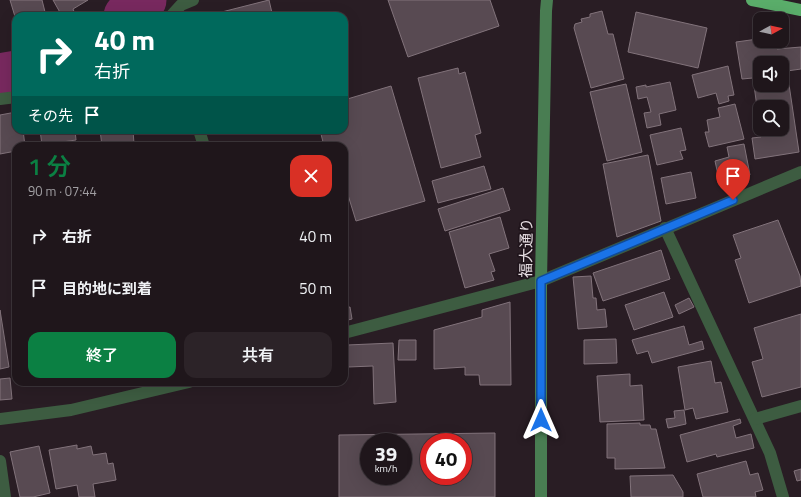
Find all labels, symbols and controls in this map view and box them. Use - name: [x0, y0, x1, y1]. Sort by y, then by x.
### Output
- north arrow: [753, 12, 789, 48]
- map controls: [753, 12, 789, 136]
- text: 40 m: [94, 18, 155, 61]
- icon: right: [28, 28, 80, 80]
- button: sound: [753, 56, 789, 92]
- text: 右折: [94, 58, 130, 85]
- button: search: [753, 100, 789, 136]
- text: その先: [28, 104, 73, 127]
- icon: arrive: [81, 104, 103, 126]
- text: 1 分: [28, 148, 71, 184]
- button: close: [290, 155, 332, 197]
- pin: [716, 159, 750, 200]
- icon: arrive: [722, 165, 744, 187]
- text: 90 m · 07:44: [28, 181, 97, 201]
- street label: 福大通り: [514, 218, 538, 278]
- icon: right: [28, 225, 50, 247]
- text: 右折: [62, 225, 92, 248]
- text: 40 m: [299, 225, 332, 248]
- icon: arrive: [28, 277, 50, 299]
- text: 目的地に到着: [62, 277, 152, 300]
- text: 50 m: [299, 277, 332, 300]
- button: 終了: [28, 332, 176, 378]
- button: 共有: [184, 332, 332, 378]
- position arrow: [520, 399, 562, 441]
- speed limit sign: 40: [420, 433, 472, 485]
- text: 39: [375, 438, 397, 469]
- text: km/h: [375, 461, 397, 476]

